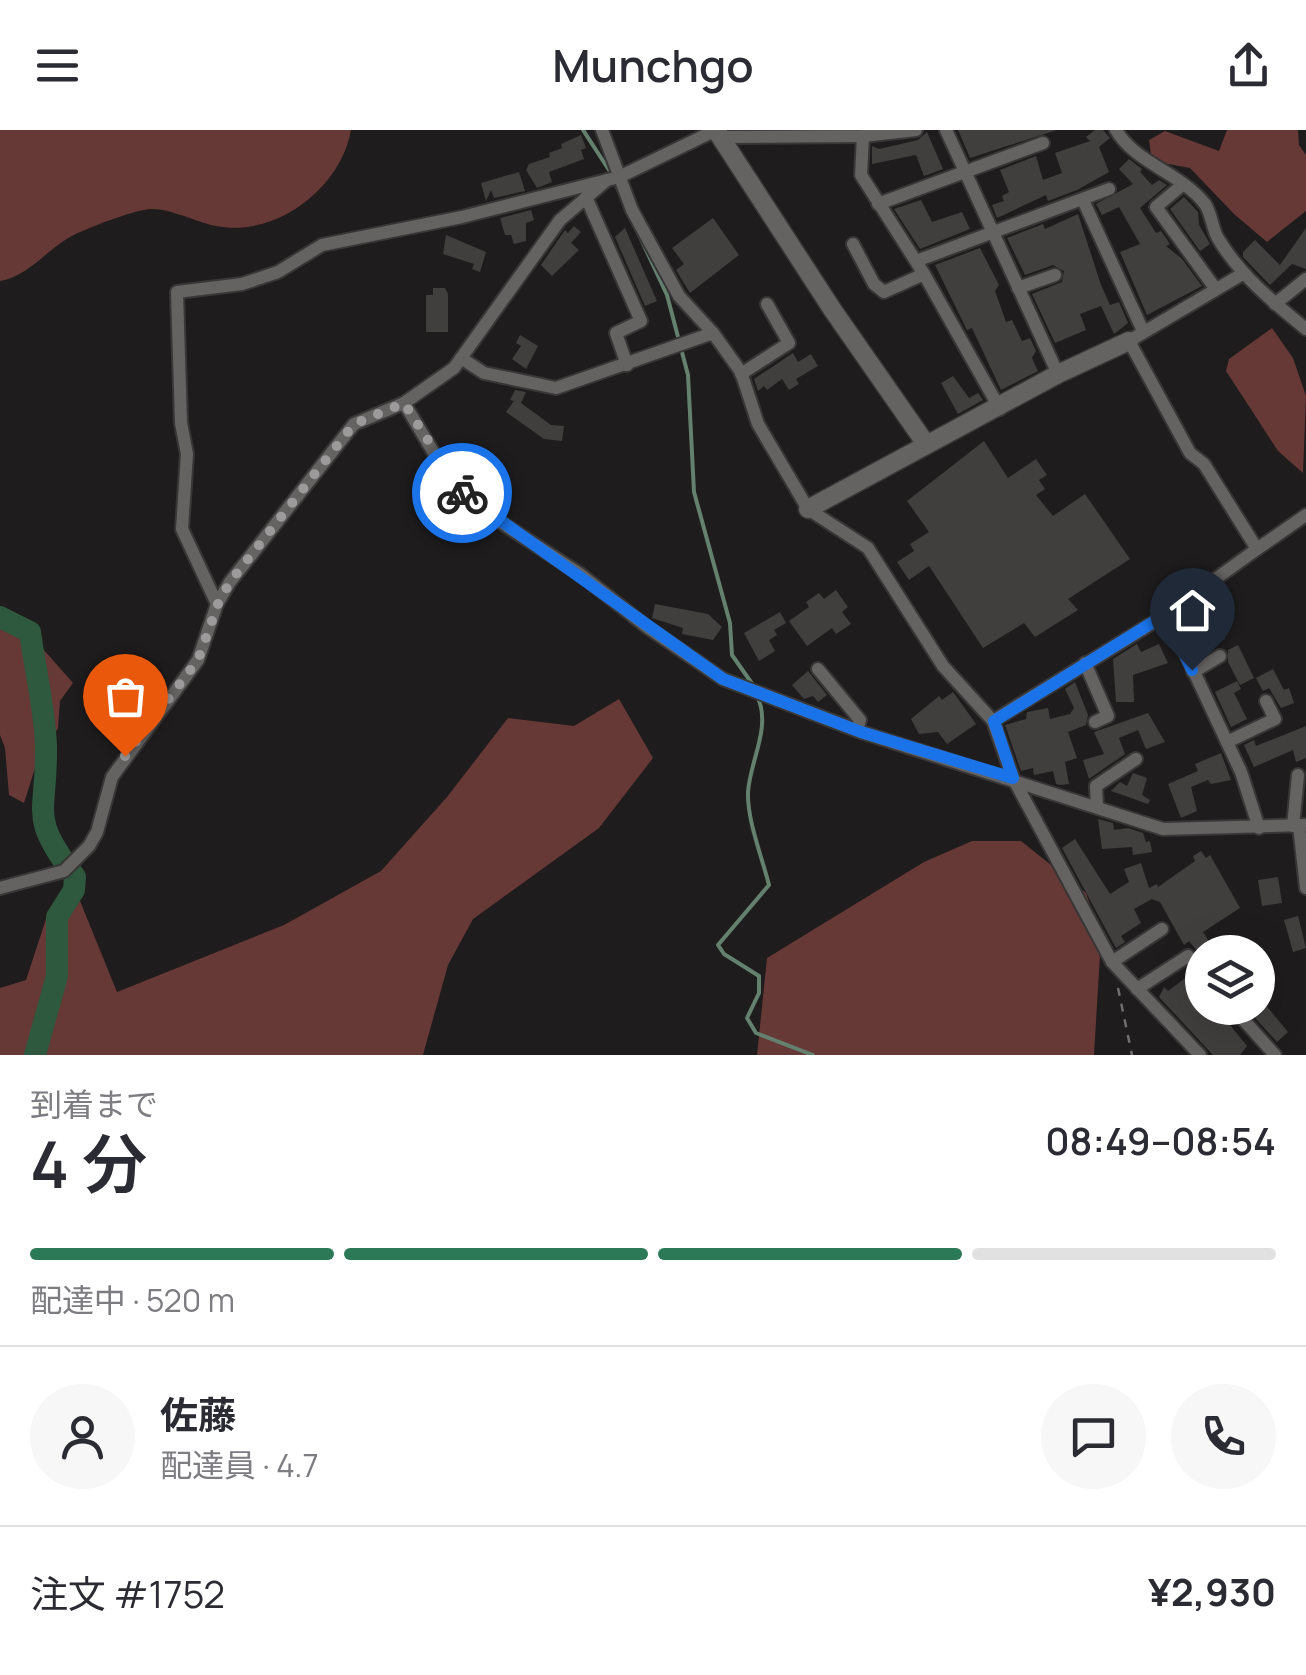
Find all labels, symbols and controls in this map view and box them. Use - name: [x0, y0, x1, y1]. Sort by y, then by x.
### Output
- text: Munchgo: [552, 34, 754, 96]
- icon: menu: [30, 38, 85, 93]
- icon: share: [1221, 38, 1276, 93]
- courier: [412, 443, 512, 543]
- icon: bike: [435, 466, 490, 521]
- pin: [1150, 568, 1235, 671]
- icon: home: [1165, 583, 1220, 638]
- pin: [83, 654, 168, 757]
- icon: bag: [98, 669, 153, 724]
- map controls: [1185, 935, 1275, 1025]
- button: layers: [1185, 935, 1275, 1025]
- text: 到着まで: [30, 1082, 158, 1126]
- text: 08:49–08:54: [1045, 1114, 1276, 1166]
- text: 4 分: [30, 1119, 147, 1208]
- text: 配達中 · 520 m: [30, 1278, 235, 1322]
- button: person: [30, 1384, 135, 1489]
- button: chat: [1041, 1384, 1146, 1489]
- button: phone: [1171, 1384, 1276, 1489]
- text: 佐藤: [160, 1388, 236, 1440]
- text: 配達員 · 4.7: [160, 1443, 318, 1487]
- text: ¥2,930: [1148, 1565, 1276, 1617]
- text: 注文 #1752: [30, 1567, 225, 1619]

